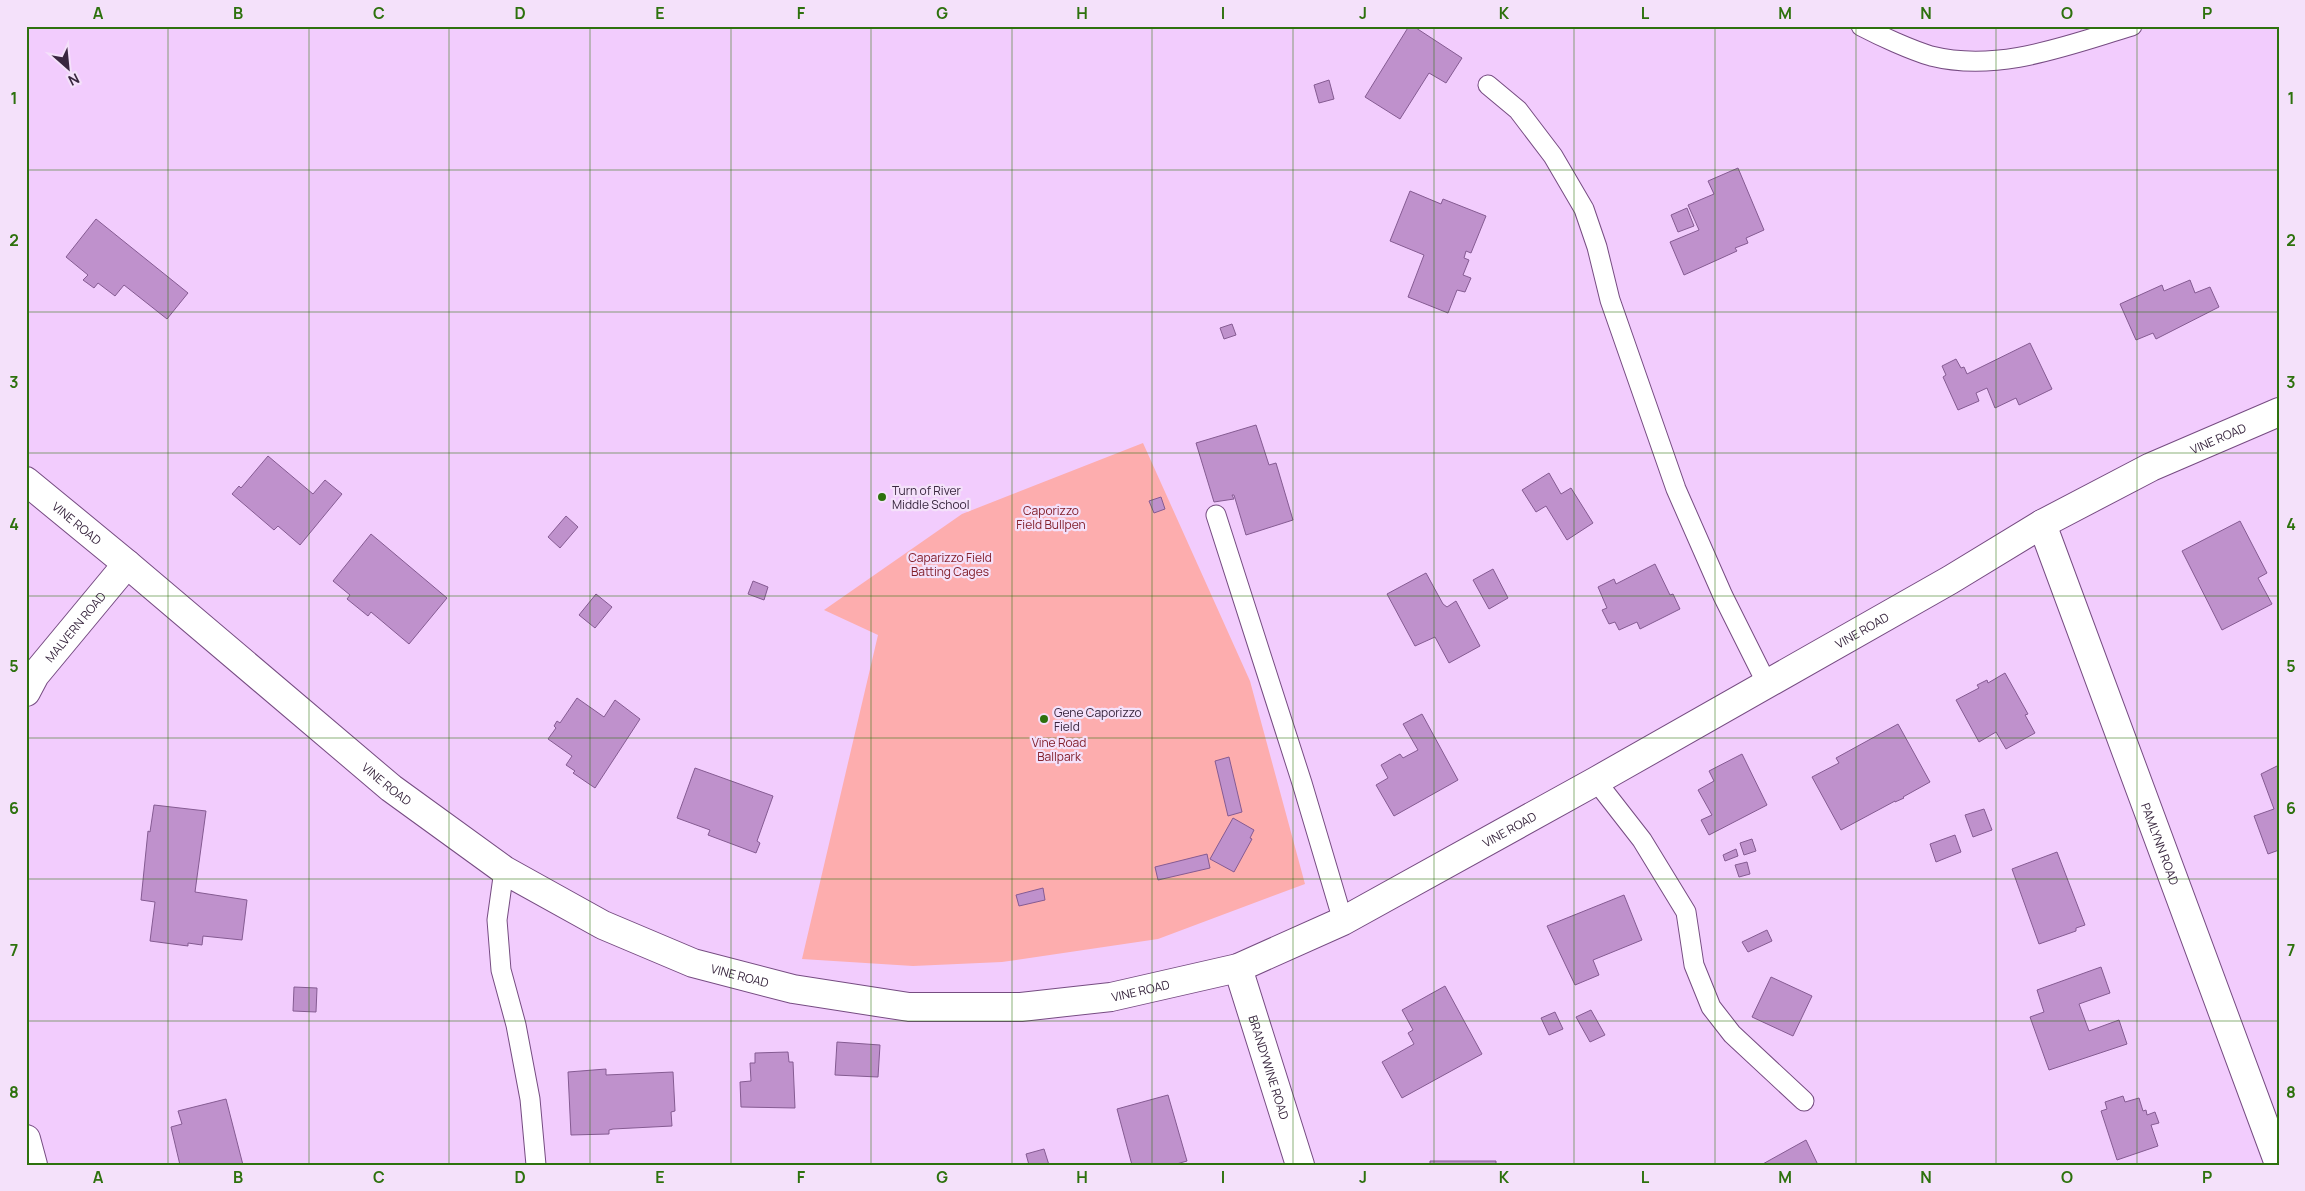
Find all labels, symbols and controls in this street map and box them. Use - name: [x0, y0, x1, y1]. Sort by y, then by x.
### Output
- text: A: [93, 2, 104, 24]
- text: B: [233, 2, 243, 24]
- text: C: [373, 2, 385, 24]
- text: D: [514, 2, 526, 24]
- text: E: [655, 2, 665, 24]
- text: F: [797, 2, 806, 24]
- text: G: [936, 2, 948, 24]
- text: H: [1076, 2, 1088, 24]
- text: I: [1221, 2, 1225, 24]
- text: J: [1359, 2, 1367, 24]
- text: K: [1499, 2, 1510, 24]
- text: L: [1641, 2, 1650, 24]
- text: M: [1778, 2, 1792, 24]
- text: N: [1920, 2, 1932, 24]
- text: O: [2061, 2, 2073, 24]
- text: P: [2202, 2, 2212, 24]
- north arrow: [42, 42, 92, 92]
- text: N: [65, 69, 83, 91]
- text: 1: [10, 87, 18, 109]
- text: 1: [2287, 87, 2295, 109]
- text: 2: [9, 229, 19, 251]
- text: 2: [2286, 229, 2296, 251]
- text: 3: [9, 371, 19, 393]
- text: 3: [2286, 371, 2296, 393]
- street label: VINE ROAD: [2187, 419, 2249, 458]
- place label: Turn of River Middle School: [892, 482, 970, 513]
- marker: Turn of River Middle School: [876, 491, 888, 503]
- street label: VINE ROAD: [49, 498, 105, 548]
- park label: Caporizzo Field Bullpen: [1016, 502, 1086, 533]
- text: 4: [9, 513, 19, 535]
- text: 4: [2286, 513, 2296, 535]
- park label: Caparizzo Field Batting Cages: [908, 549, 992, 580]
- street label: MALVERN ROAD: [41, 588, 109, 666]
- street label: VINE ROAD: [1832, 608, 1892, 652]
- text: 5: [9, 655, 19, 677]
- text: 5: [2286, 655, 2296, 677]
- place label: Gene Caporizzo Field: [1054, 704, 1142, 735]
- marker: Gene Caporizzo Field: [1038, 713, 1050, 725]
- park label: Vine Road Ballpark: [1032, 734, 1086, 765]
- street label: VINE ROAD: [358, 759, 415, 809]
- text: 6: [9, 797, 19, 819]
- text: 6: [2286, 797, 2296, 819]
- street label: PAMLYNN ROAD: [2137, 800, 2183, 887]
- street label: VINE ROAD: [1479, 807, 1539, 851]
- text: 7: [10, 939, 18, 961]
- text: 7: [2287, 939, 2295, 961]
- street label: VINE ROAD: [709, 960, 771, 991]
- street label: VINE ROAD: [1110, 975, 1171, 1005]
- street label: BRANDYWINE ROAD: [1245, 1013, 1294, 1121]
- text: 8: [9, 1081, 19, 1103]
- text: 8: [2286, 1081, 2296, 1103]
- text: A: [93, 1166, 104, 1188]
- text: B: [233, 1166, 243, 1188]
- text: C: [373, 1166, 385, 1188]
- text: D: [514, 1166, 526, 1188]
- text: E: [655, 1166, 665, 1188]
- text: F: [797, 1166, 806, 1188]
- text: G: [936, 1166, 948, 1188]
- text: H: [1076, 1166, 1088, 1188]
- text: I: [1221, 1166, 1225, 1188]
- text: J: [1359, 1166, 1367, 1188]
- text: K: [1499, 1166, 1510, 1188]
- text: L: [1641, 1166, 1650, 1188]
- text: M: [1778, 1166, 1792, 1188]
- text: N: [1920, 1166, 1932, 1188]
- text: O: [2061, 1166, 2073, 1188]
- text: P: [2202, 1166, 2212, 1188]

